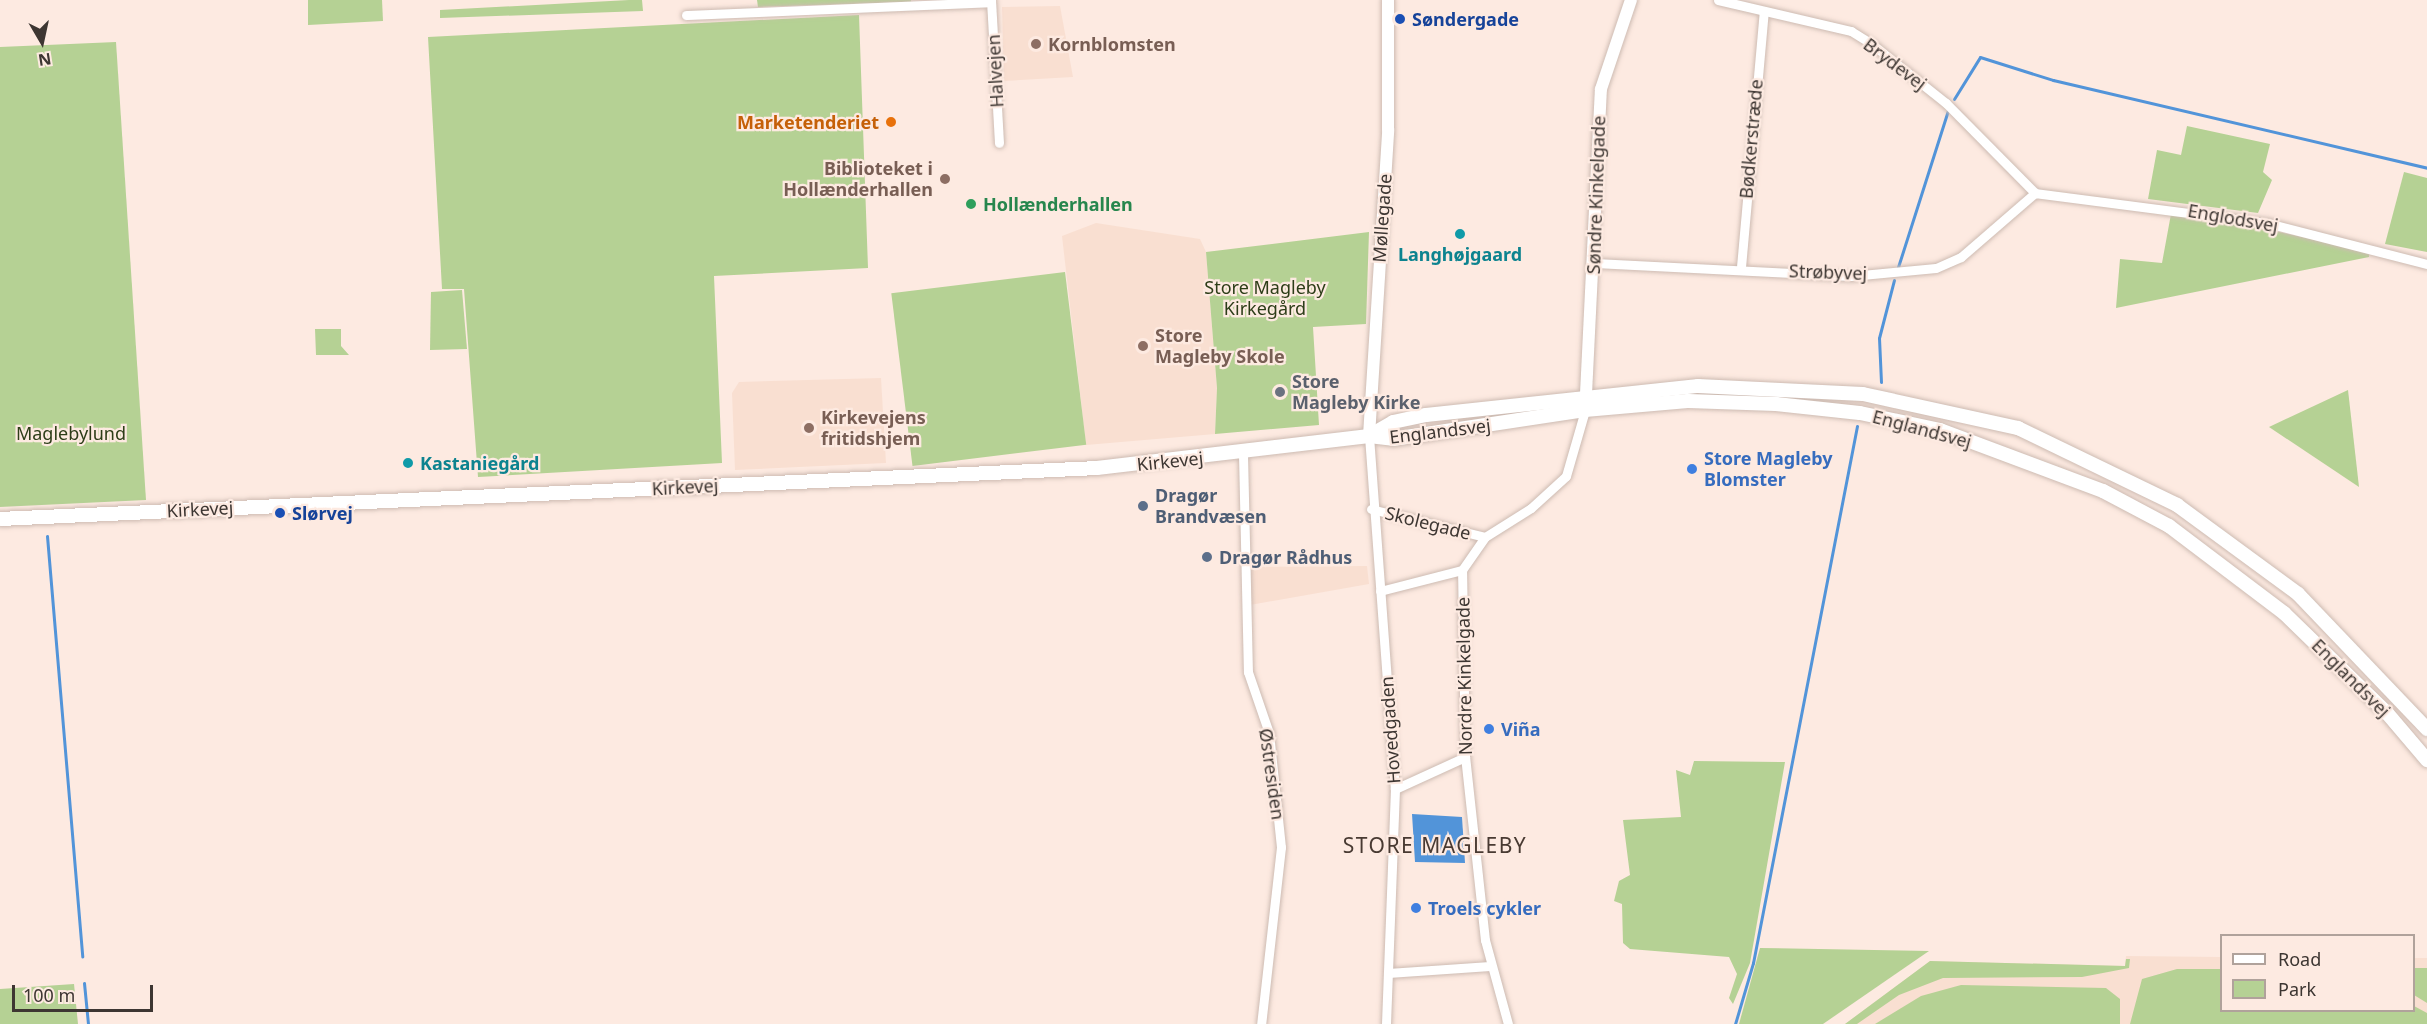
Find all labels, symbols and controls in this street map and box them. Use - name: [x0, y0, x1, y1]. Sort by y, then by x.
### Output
- place label: Søndergade: [1412, 8, 1519, 30]
- north arrow: [12, 12, 72, 72]
- marker: Søndergade: [1393, 12, 1407, 26]
- place label: Kornblomsten: [1048, 33, 1176, 55]
- street label: Brydevej: [1859, 33, 1931, 95]
- street label: Halvejen: [982, 34, 1008, 108]
- marker: Kornblomsten: [1029, 37, 1043, 51]
- text: N: [37, 48, 53, 72]
- street label: Bødkerstræde: [1735, 78, 1767, 200]
- place label: Marketenderiet: [737, 111, 879, 133]
- marker: Marketenderiet: [884, 115, 898, 129]
- street label: Søndre Kinkelgade: [1582, 115, 1610, 275]
- place label: Biblioteket i Hollænderhallen: [783, 158, 933, 201]
- marker: Biblioteket i Hollænderhallen: [938, 172, 952, 186]
- street label: Møllegade: [1368, 173, 1396, 263]
- place label: Hollænderhallen: [983, 193, 1133, 215]
- marker: Hollænderhallen: [964, 197, 978, 211]
- street label: Englodsvej: [2186, 199, 2280, 237]
- marker: Langhøjgaard: [1453, 227, 1467, 241]
- place label: Langhøjgaard: [1398, 243, 1522, 265]
- street label: Strøbyvej: [1789, 260, 1867, 284]
- park label: Store Magleby Kirkegård: [1204, 277, 1326, 320]
- place label: Store Magleby Skole: [1155, 325, 1285, 368]
- marker: Store Magleby Skole: [1136, 339, 1150, 353]
- place label: Store Magleby Kirke: [1292, 371, 1421, 413]
- marker: Store Magleby Kirke: [1273, 385, 1287, 399]
- street label: Englandsvej: [1870, 405, 1974, 453]
- place label: Kirkevejens fritidshjem: [821, 407, 926, 450]
- street label: Englandsvej: [1388, 414, 1492, 448]
- marker: Kirkevejens fritidshjem: [802, 421, 816, 435]
- park label: Maglebylund: [16, 422, 126, 444]
- street label: Kirkevej: [1136, 447, 1204, 475]
- place label: Store Magleby Blomster: [1704, 448, 1833, 490]
- place label: Kastaniegård: [420, 452, 539, 474]
- marker: Kastaniegård: [401, 456, 415, 470]
- marker: Store Magleby Blomster: [1685, 462, 1699, 476]
- street label: Kirkevej: [651, 474, 719, 500]
- place label: Dragør Brandvæsen: [1155, 485, 1267, 528]
- street label: Kirkevej: [166, 496, 234, 522]
- marker: Dragør Brandvæsen: [1136, 499, 1150, 513]
- place label: Slørvej: [292, 502, 353, 524]
- street label: Skolegade: [1383, 502, 1473, 544]
- marker: Slørvej: [273, 506, 287, 520]
- place label: Dragør Rådhus: [1219, 546, 1352, 568]
- marker: Dragør Rådhus: [1200, 550, 1214, 564]
- street label: Nordre Kinkelgade: [1452, 597, 1476, 755]
- street label: Englandsvej: [2307, 634, 2395, 722]
- street label: Hovedgaden: [1375, 676, 1405, 784]
- place label: Viña: [1501, 718, 1541, 740]
- marker: Viña: [1482, 722, 1496, 736]
- street label: Østresiden: [1255, 727, 1289, 821]
- district label: STORE MAGLEBY: [1343, 832, 1527, 858]
- place label: Troels cykler: [1428, 897, 1541, 919]
- marker: Troels cykler: [1409, 901, 1423, 915]
- legend: [2220, 934, 2415, 1012]
- text: Road: [2278, 947, 2321, 971]
- scale bar: [15, 973, 156, 1011]
- text: Park: [2278, 977, 2316, 1001]
- text: 100 m: [23, 983, 75, 1007]

